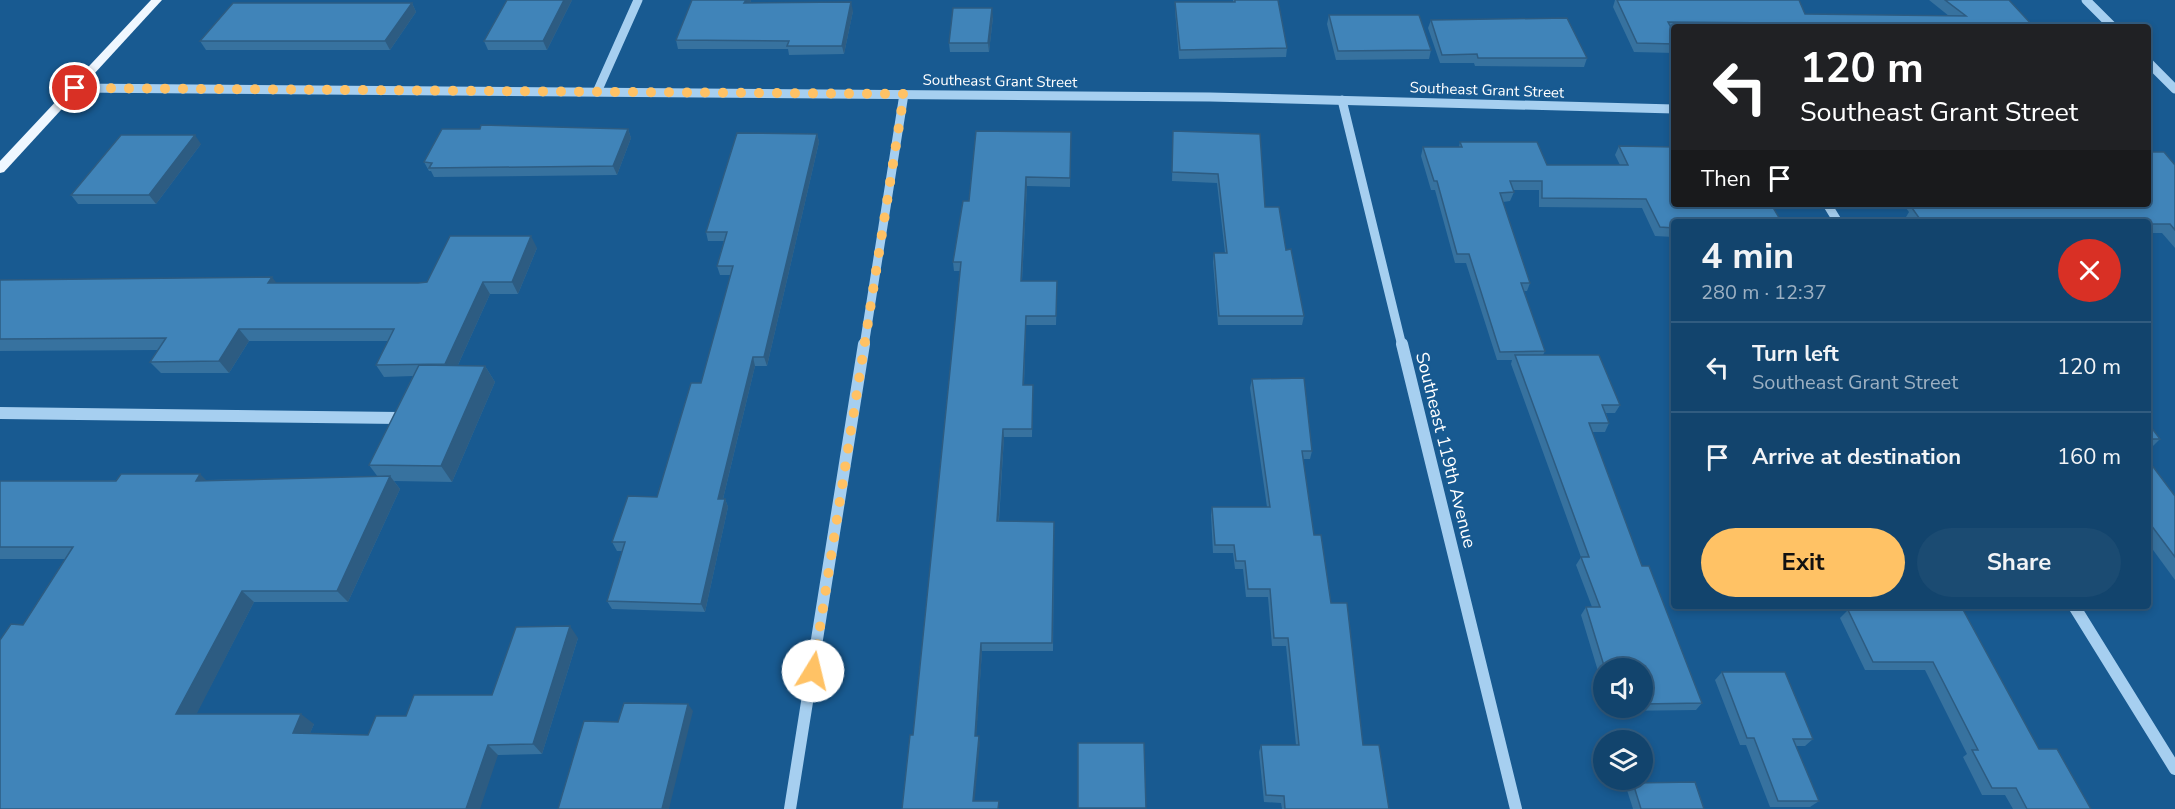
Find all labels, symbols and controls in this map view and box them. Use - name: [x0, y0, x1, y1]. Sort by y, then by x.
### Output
- text: 120 m: [1800, 40, 1924, 97]
- icon: left: [1701, 48, 1779, 126]
- pin: [49, 62, 100, 113]
- street label: Southeast Grant Street: [923, 70, 1078, 92]
- icon: arrive: [58, 71, 91, 104]
- street label: Southeast Grant Street: [1409, 77, 1565, 103]
- text: Southeast Grant Street: [1800, 94, 2078, 131]
- icon: arrive: [1763, 162, 1796, 195]
- text: Then: [1701, 164, 1751, 194]
- text: 4 min: [1701, 232, 1794, 281]
- button: close: [2058, 239, 2121, 302]
- text: 280 m · 12:37: [1701, 279, 1827, 306]
- text: Turn left: [1752, 339, 1839, 369]
- street label: Southeast 119th Avenue: [1410, 350, 1482, 550]
- icon: left: [1701, 351, 1734, 384]
- text: 120 m: [2057, 352, 2121, 382]
- text: Southeast Grant Street: [1752, 369, 1958, 396]
- icon: arrive: [1701, 441, 1734, 474]
- text: Arrive at destination: [1752, 442, 1961, 472]
- text: 160 m: [2057, 442, 2121, 472]
- button: Exit: [1701, 528, 1905, 597]
- button: Share: [1917, 528, 2121, 597]
- position arrow: [781, 639, 845, 703]
- map controls: [1593, 658, 1653, 790]
- button: sound: [1593, 658, 1653, 718]
- button: layers: [1593, 730, 1653, 790]

